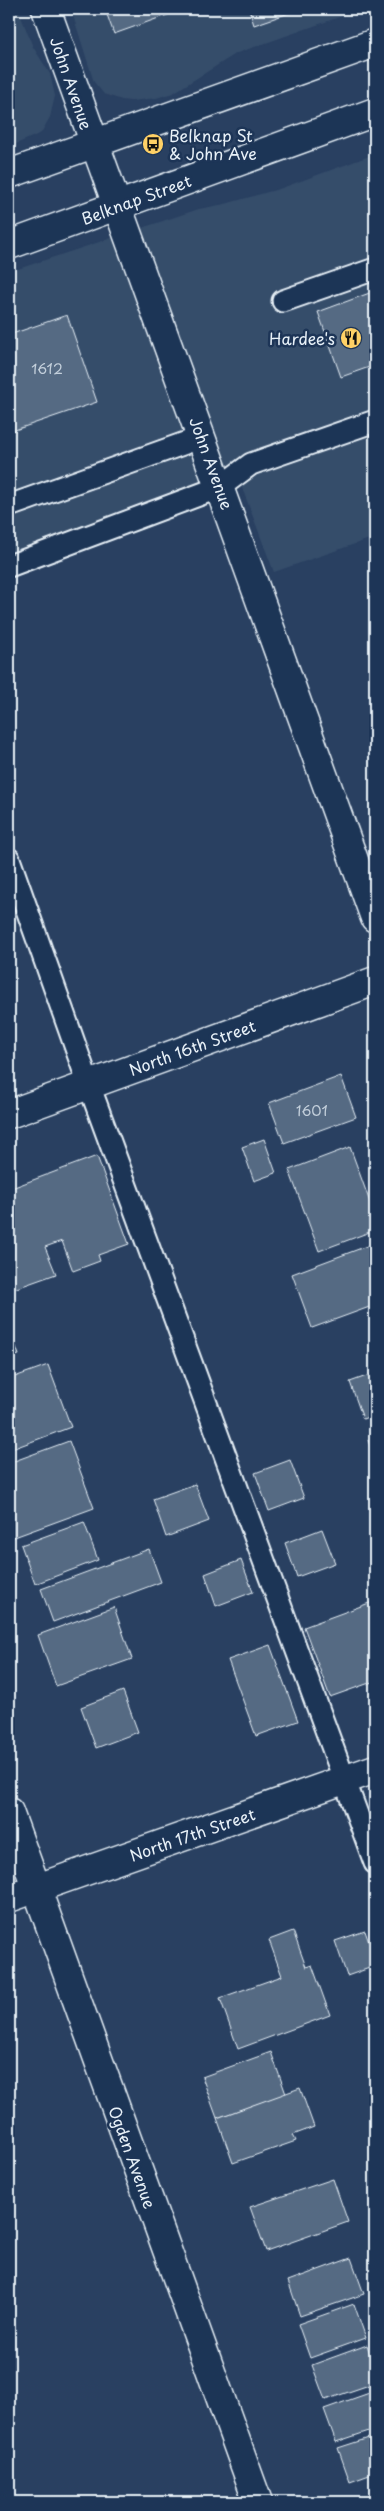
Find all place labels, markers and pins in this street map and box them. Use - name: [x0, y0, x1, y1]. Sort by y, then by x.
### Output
- place label: Belknap St & John Ave: [169, 123, 257, 165]
- bus stop icon: Belknap St & John Ave: [141, 132, 165, 156]
- place label: Hardee's: [269, 326, 335, 350]
- restaurant icon: Hardee's: [339, 326, 363, 350]

